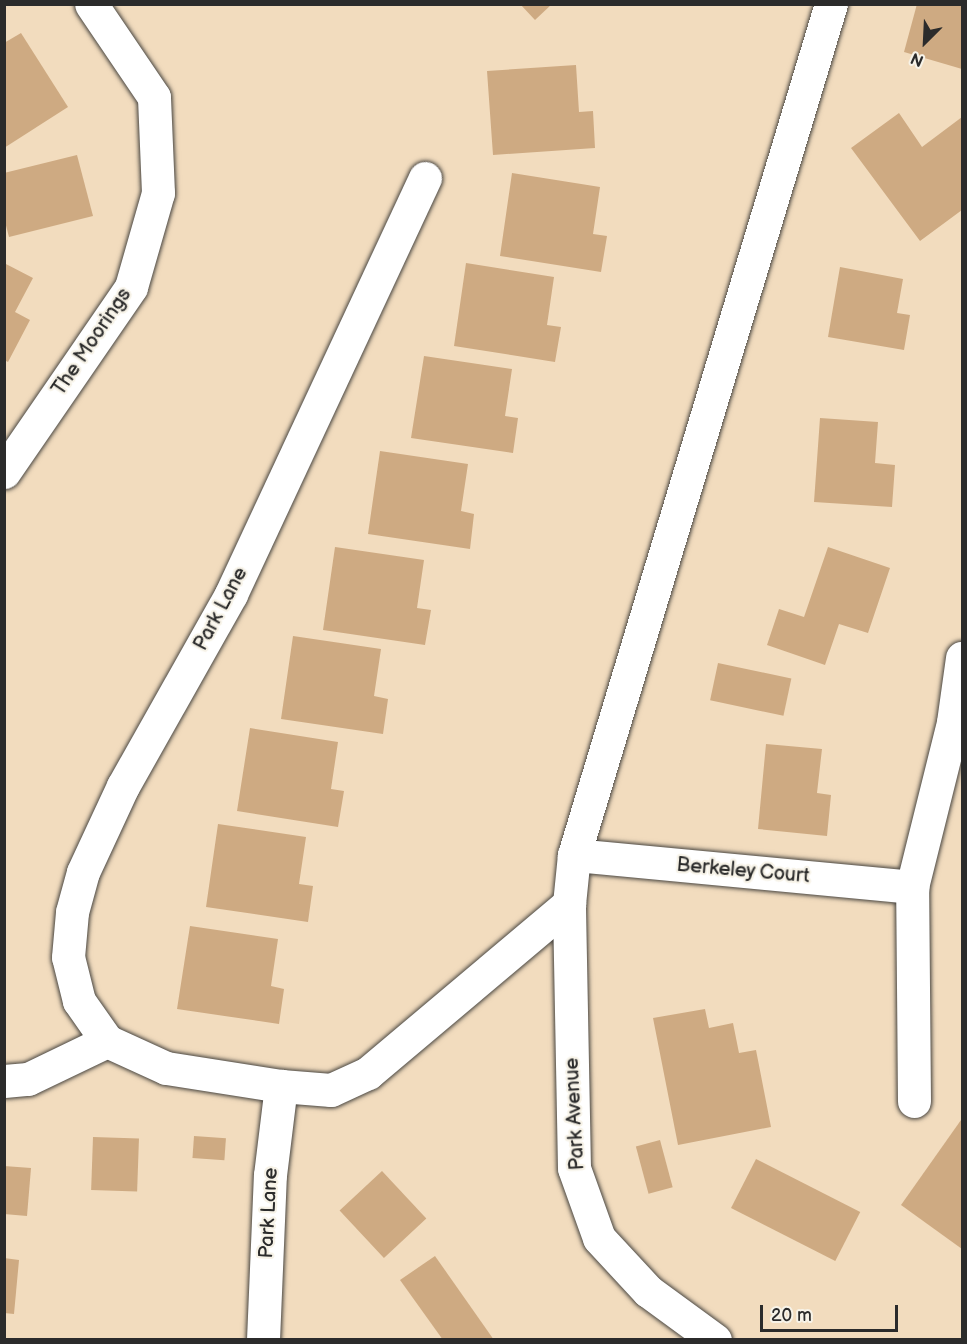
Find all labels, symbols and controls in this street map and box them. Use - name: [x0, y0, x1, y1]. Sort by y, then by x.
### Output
- north arrow: [895, 12, 955, 72]
- text: N: [908, 48, 927, 70]
- street label: The Moorings: [47, 284, 137, 400]
- street label: Park Lane: [189, 563, 253, 655]
- street label: Berkeley Court: [675, 853, 811, 889]
- street label: Park Avenue: [560, 1057, 590, 1171]
- street label: Park Lane: [255, 1167, 283, 1259]
- scale bar: [763, 1293, 901, 1331]
- text: 20 m: [771, 1305, 812, 1326]

